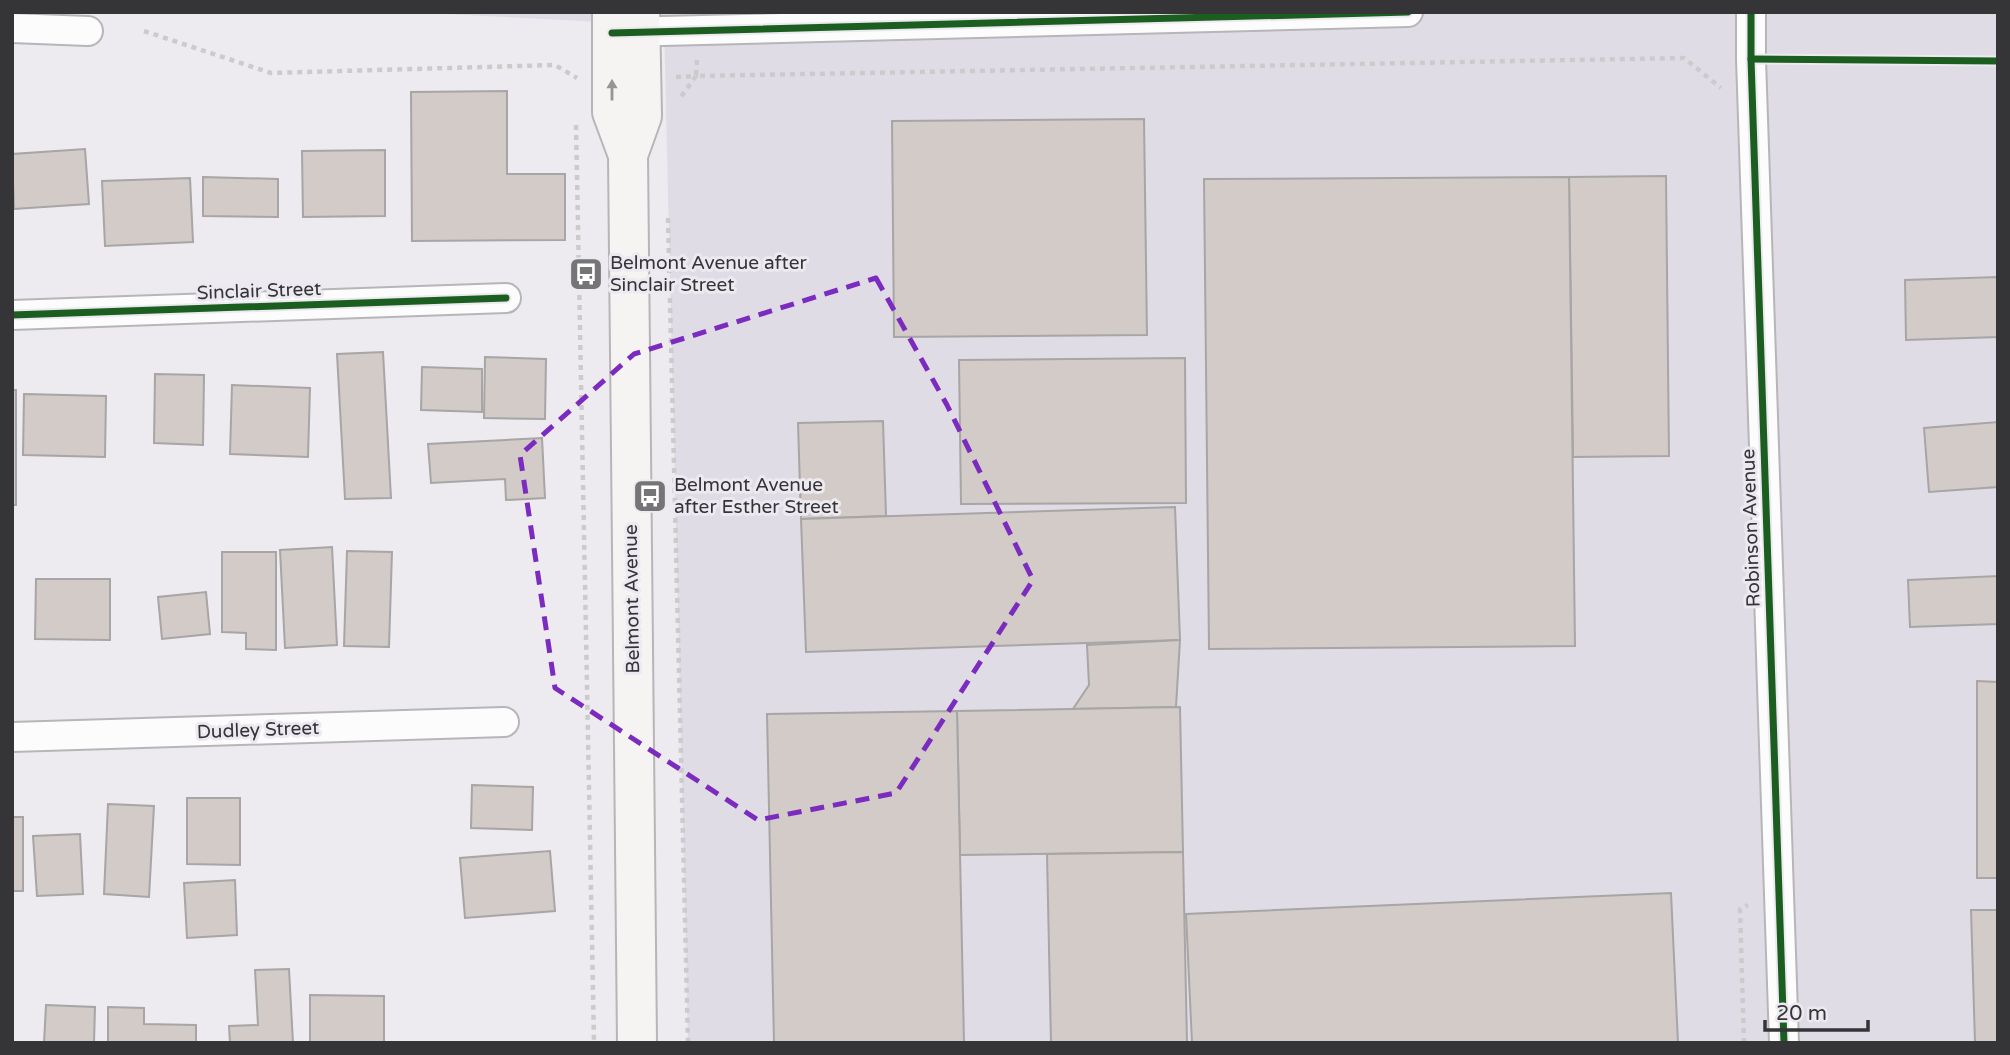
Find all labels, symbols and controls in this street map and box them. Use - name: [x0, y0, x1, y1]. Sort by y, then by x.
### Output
- one-way arrow: [606, 78, 618, 100]
- place label: Belmont Avenue after Sinclair Street: [610, 252, 807, 296]
- bus stop icon: Belmont Avenue after Sinclair Street: [567, 255, 605, 293]
- street label: Sinclair Street: [196, 278, 322, 304]
- street label: Robinson Avenue: [1737, 448, 1765, 608]
- place label: Belmont Avenue after Esther Street: [674, 474, 839, 518]
- bus stop icon: Belmont Avenue after Esther Street: [631, 477, 669, 515]
- street label: Belmont Avenue: [620, 524, 644, 674]
- street label: Dudley Street: [196, 717, 320, 743]
- scale bar: [1765, 988, 1868, 1032]
- text: 20 m: [1776, 1001, 1827, 1026]

